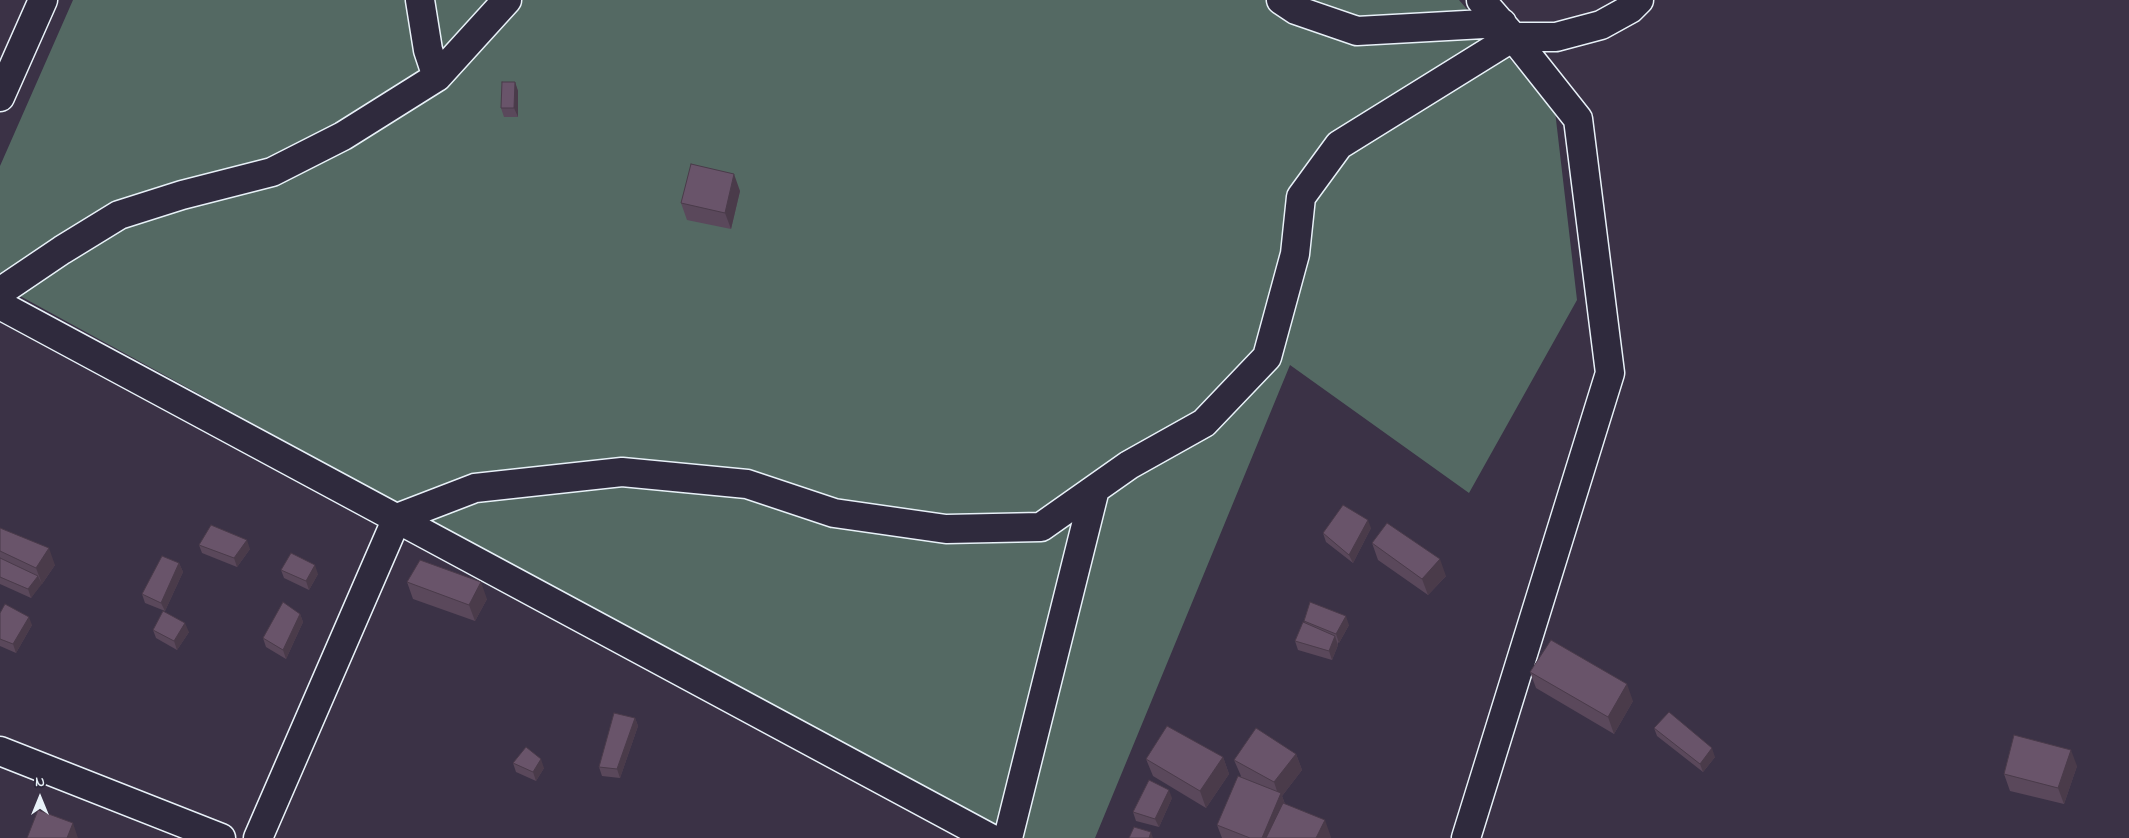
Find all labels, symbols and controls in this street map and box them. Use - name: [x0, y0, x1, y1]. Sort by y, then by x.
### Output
- text: N: [35, 772, 45, 793]
- north arrow: [15, 773, 65, 823]

